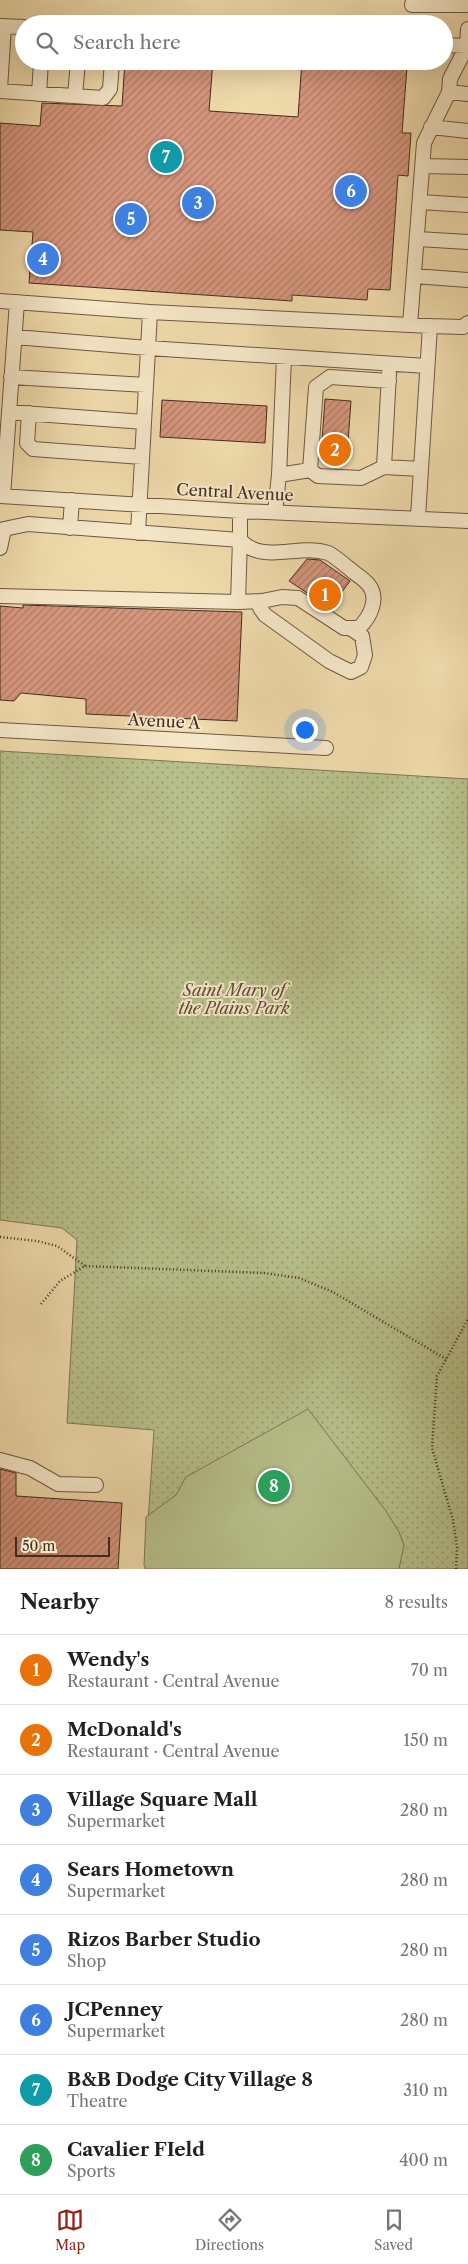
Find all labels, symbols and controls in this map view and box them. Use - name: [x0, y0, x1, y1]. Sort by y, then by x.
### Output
- search box: [15, 15, 453, 70]
- icon: search: [33, 29, 61, 57]
- text: Search here: [73, 31, 181, 54]
- pin: 7: [150, 138, 182, 176]
- pin: 6: [335, 172, 367, 210]
- pin: 3: [182, 184, 214, 222]
- pin: 5: [115, 200, 147, 238]
- pin: 4: [27, 240, 59, 278]
- pin: 2: [319, 431, 351, 469]
- street label: Central Avenue: [176, 479, 294, 505]
- pin: 1: [309, 576, 341, 614]
- street label: Avenue A: [126, 709, 202, 733]
- your location: [292, 717, 318, 743]
- park label: Saint Mary of the Plains Park: [179, 980, 291, 1018]
- pin: 8: [258, 1467, 290, 1505]
- scale bar: [15, 1534, 110, 1557]
- text: 50 m: [22, 1537, 55, 1555]
- text: Nearby: [20, 1589, 99, 1614]
- text: 8 results: [385, 1592, 448, 1612]
- text: Wendy's: [67, 1648, 149, 1671]
- text: 1: [32, 1660, 40, 1680]
- text: 70 m: [411, 1660, 448, 1680]
- text: Restaurant · Central Avenue: [67, 1671, 280, 1691]
- text: McDonald's: [67, 1718, 182, 1741]
- text: 2: [31, 1730, 41, 1750]
- text: 150 m: [403, 1730, 448, 1750]
- text: Restaurant · Central Avenue: [67, 1741, 280, 1761]
- text: Village Square Mall: [67, 1788, 257, 1811]
- text: 3: [31, 1800, 41, 1820]
- text: 280 m: [400, 1800, 448, 1820]
- text: Supermarket: [67, 1811, 165, 1831]
- text: Sears Hometown: [67, 1858, 234, 1881]
- text: 4: [31, 1870, 41, 1890]
- text: 280 m: [400, 1870, 448, 1890]
- text: Supermarket: [67, 1881, 165, 1901]
- text: Rizos Barber Studio: [67, 1928, 261, 1951]
- text: 5: [32, 1940, 40, 1960]
- text: 280 m: [400, 1940, 448, 1960]
- text: Shop: [67, 1951, 106, 1971]
- text: JCPenney: [67, 1998, 162, 2021]
- text: 6: [31, 2010, 41, 2030]
- text: 280 m: [400, 2010, 448, 2030]
- text: Supermarket: [67, 2021, 165, 2041]
- text: B&B Dodge City Village 8: [67, 2068, 313, 2091]
- text: 7: [32, 2080, 40, 2100]
- text: 310 m: [403, 2080, 448, 2100]
- text: Theatre: [67, 2091, 128, 2111]
- text: Cavalier FIeld: [67, 2138, 205, 2161]
- text: 8: [31, 2150, 41, 2170]
- text: 400 m: [399, 2150, 448, 2170]
- text: Sports: [67, 2161, 116, 2181]
- tab: Map: [55, 2206, 85, 2254]
- tab: Directions: [195, 2206, 264, 2254]
- tab: Saved: [374, 2206, 413, 2254]

